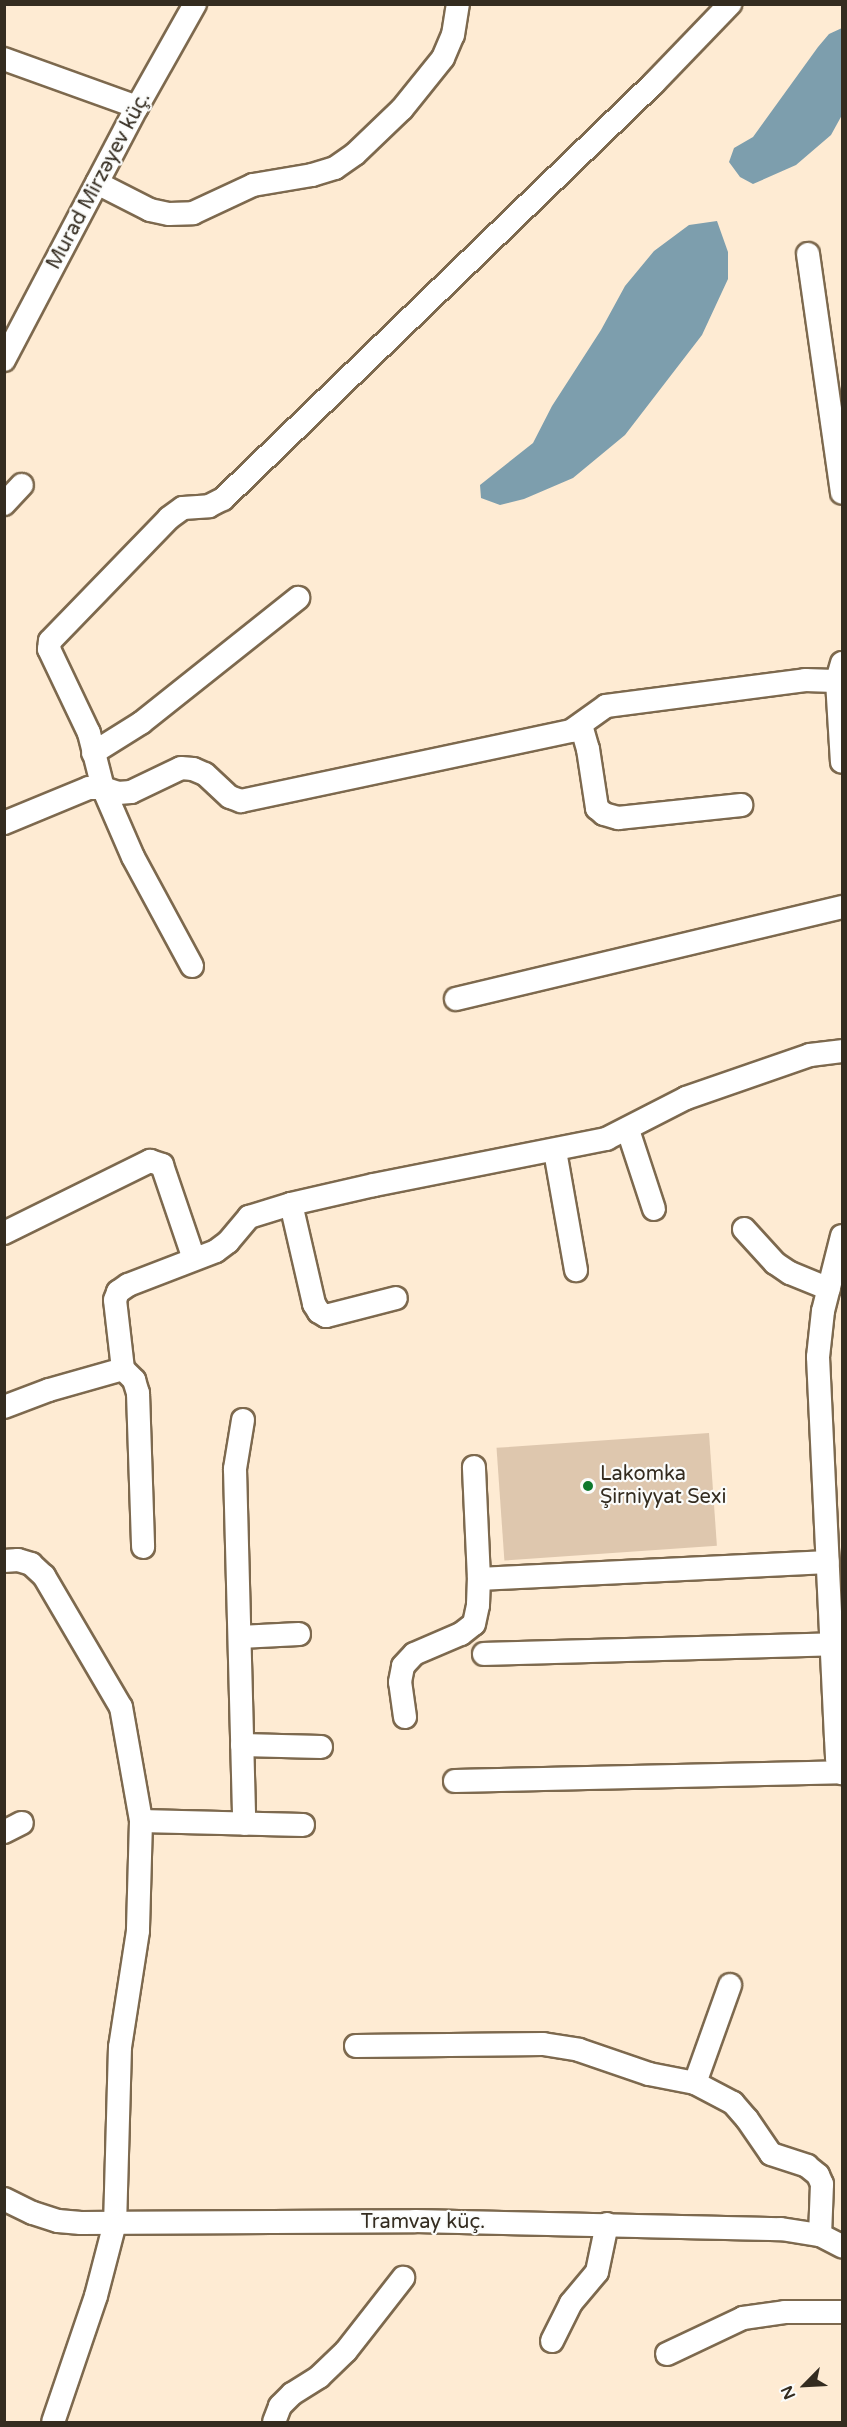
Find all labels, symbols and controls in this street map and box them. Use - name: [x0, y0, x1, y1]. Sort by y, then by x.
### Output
- street label: Murad Mirzəyev küç.: [42, 88, 156, 274]
- place label: Lakomka Şirniyyat Sexi: [600, 1462, 726, 1509]
- marker: Lakomka Şirniyyat Sexi: [581, 1479, 595, 1493]
- street label: Tramvay küç.: [361, 2210, 485, 2234]
- north arrow: [775, 2355, 835, 2415]
- text: N: [777, 2382, 800, 2402]

